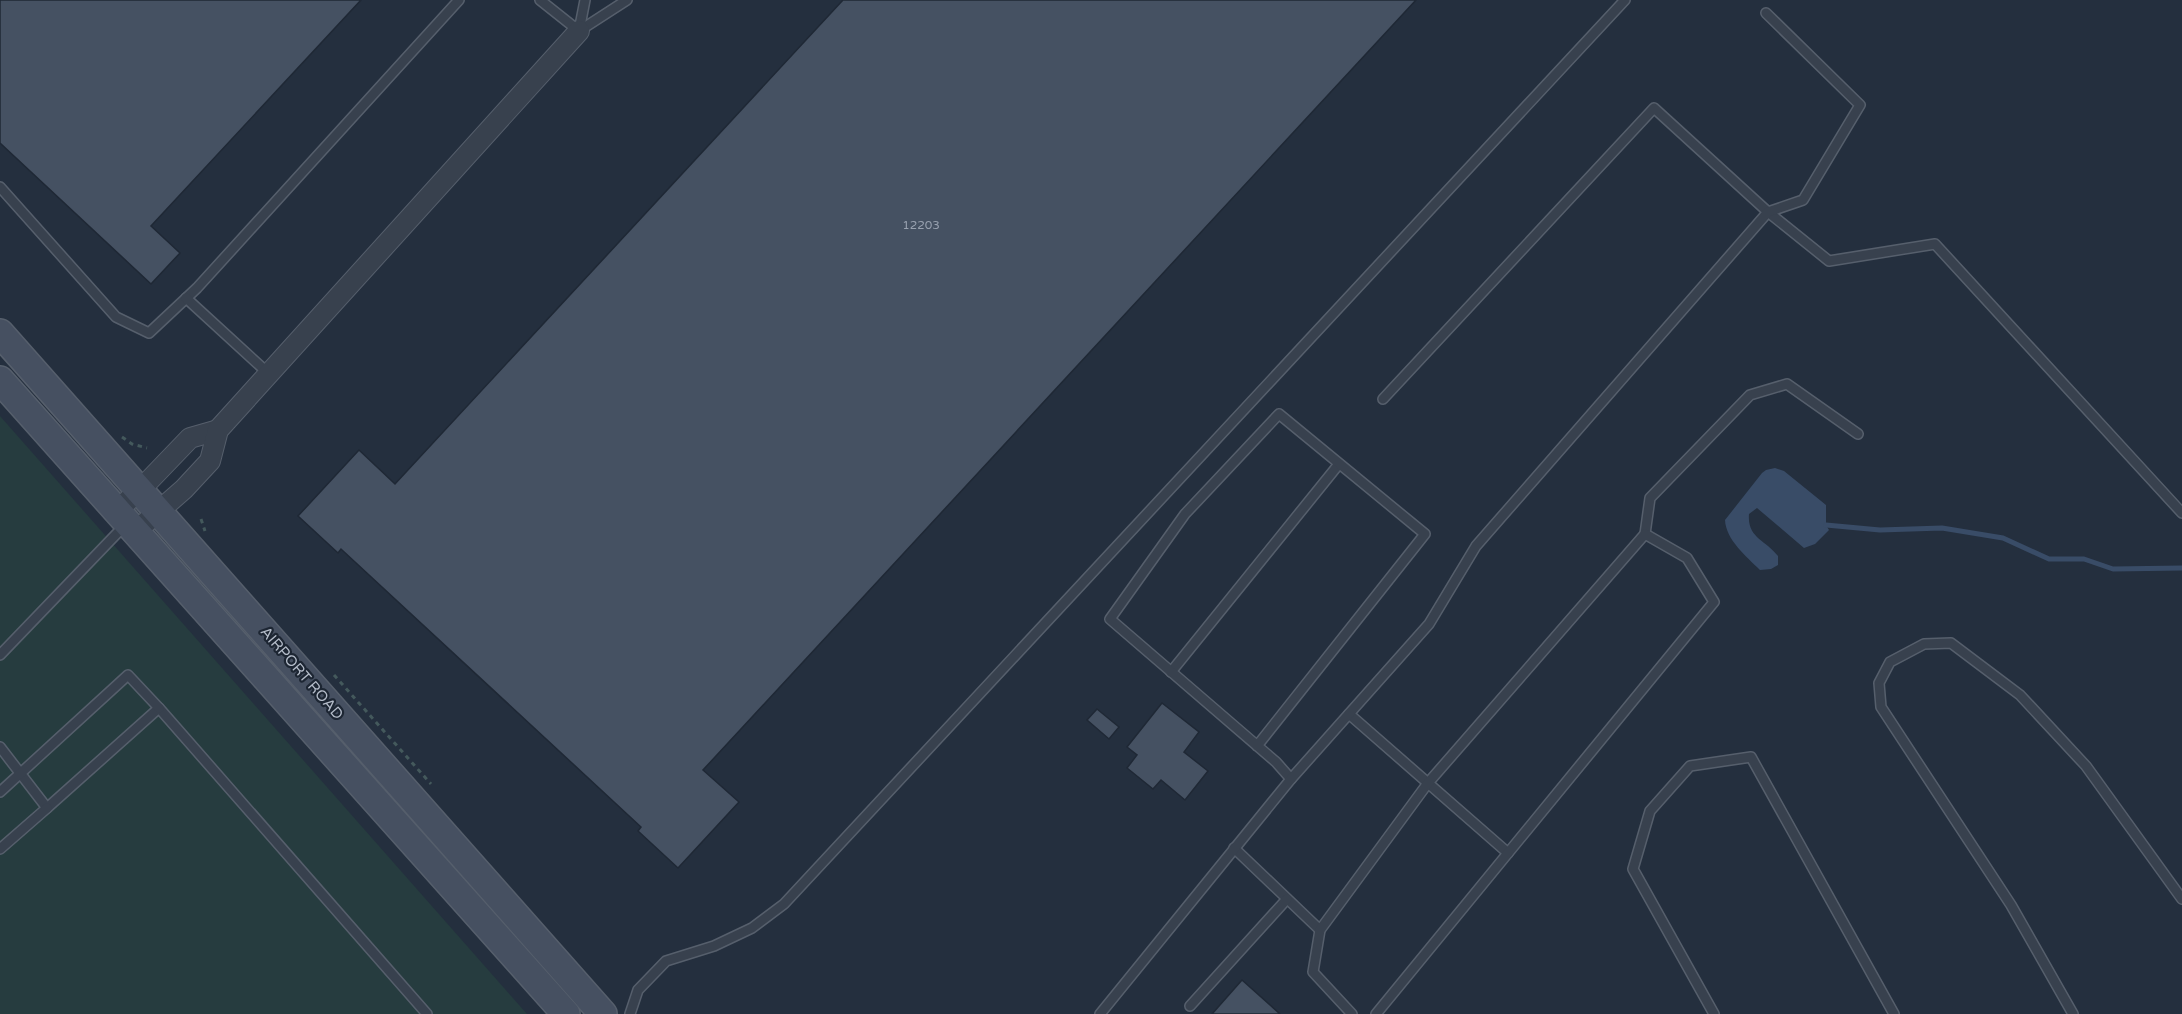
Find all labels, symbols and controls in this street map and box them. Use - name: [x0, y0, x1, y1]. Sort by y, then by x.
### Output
- house number: 12203: [902, 218, 940, 232]
- street label: AIRPORT ROAD: [257, 623, 347, 723]

